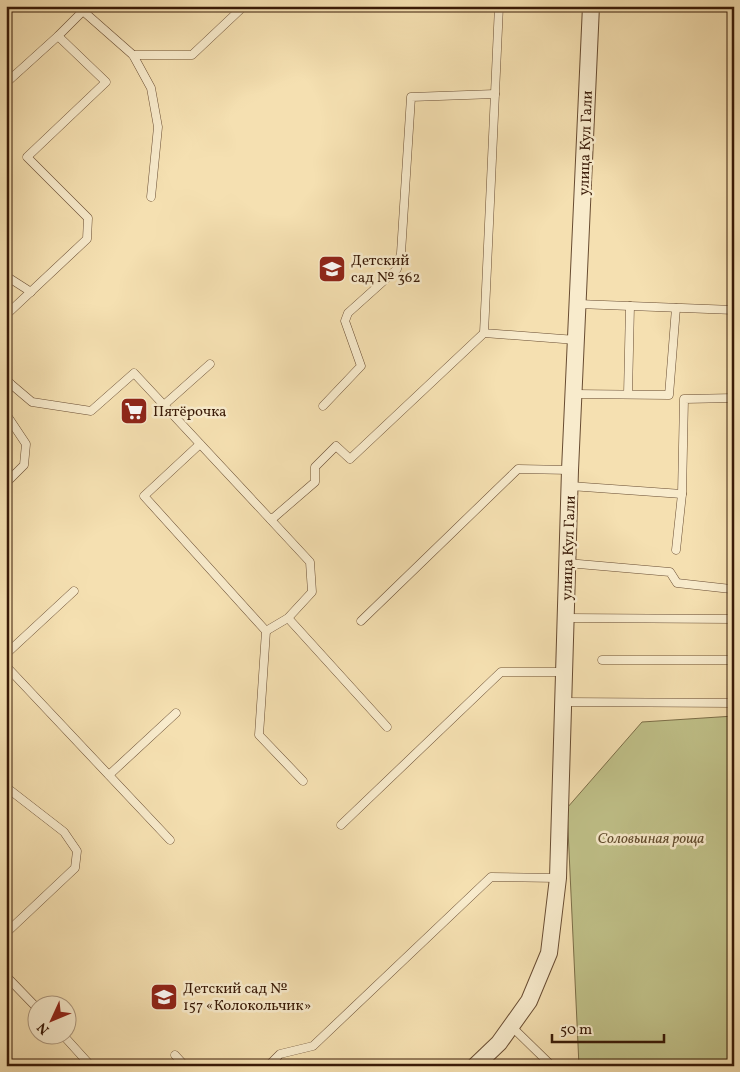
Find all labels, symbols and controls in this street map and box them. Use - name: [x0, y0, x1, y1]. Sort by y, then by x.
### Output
- street label: улица Кул Гали: [574, 90, 599, 196]
- place label: Детский сад № 362: [351, 251, 421, 289]
- school or university icon: Детский сад № 362: [317, 254, 347, 284]
- supermarket icon: Пятёрочка: [119, 396, 149, 426]
- place label: Пятёрочка: [153, 402, 227, 423]
- street label: улица Кул Гали: [557, 495, 582, 601]
- park label: Соловьиная роща: [598, 829, 704, 850]
- place label: Детский сад № 157 «Колокольчик»: [183, 979, 311, 1017]
- school or university icon: Детский сад № 157 «Колокольчик»: [149, 982, 179, 1012]
- north arrow: [28, 994, 78, 1044]
- scale bar: [552, 1012, 665, 1044]
- text: N: [33, 1018, 54, 1038]
- text: 50 m: [560, 1020, 592, 1041]

